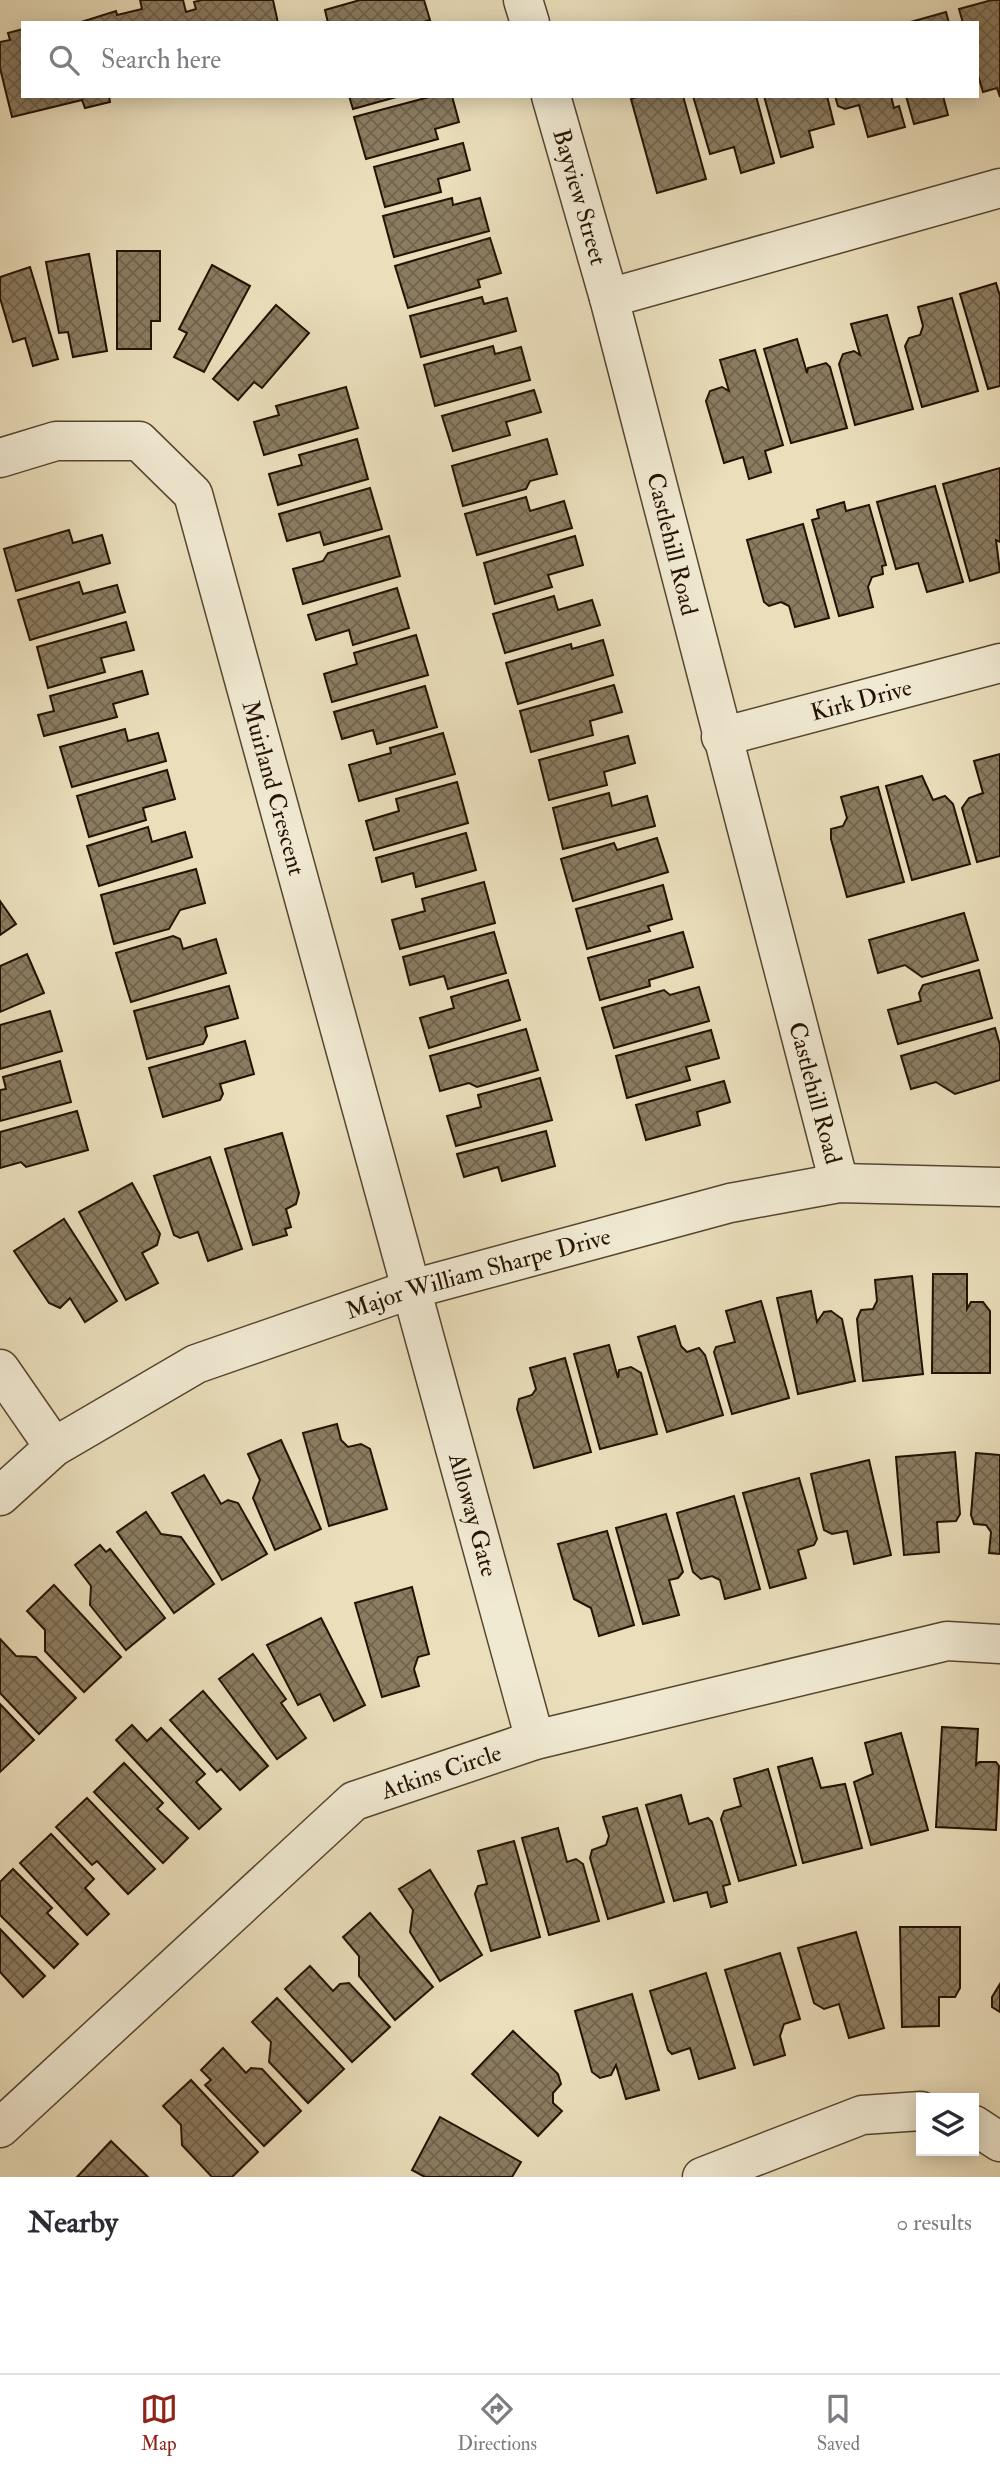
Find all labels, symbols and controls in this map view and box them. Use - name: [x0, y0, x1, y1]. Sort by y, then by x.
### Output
- search box: [21, 21, 979, 98]
- icon: search: [45, 41, 83, 79]
- text: Search here: [101, 44, 221, 76]
- street label: Bayview Street: [546, 125, 614, 269]
- street label: Castlehill Road: [639, 469, 705, 619]
- street label: Kirk Drive: [807, 672, 915, 728]
- street label: Muirland Crescent: [235, 697, 313, 879]
- street label: Castlehill Road: [781, 1019, 849, 1168]
- street label: Major William Sharpe Drive: [342, 1221, 614, 1326]
- street label: Alloway Gate: [441, 1449, 505, 1580]
- street label: Atkins Circle: [376, 1737, 505, 1807]
- map controls: [916, 2093, 979, 2156]
- button: layers: [916, 2093, 979, 2156]
- text: Nearby: [28, 2204, 118, 2241]
- text: 0 results: [896, 2208, 972, 2237]
- tab: Map: [140, 2390, 178, 2456]
- tab: Directions: [457, 2390, 537, 2456]
- tab: Saved: [817, 2390, 860, 2456]

